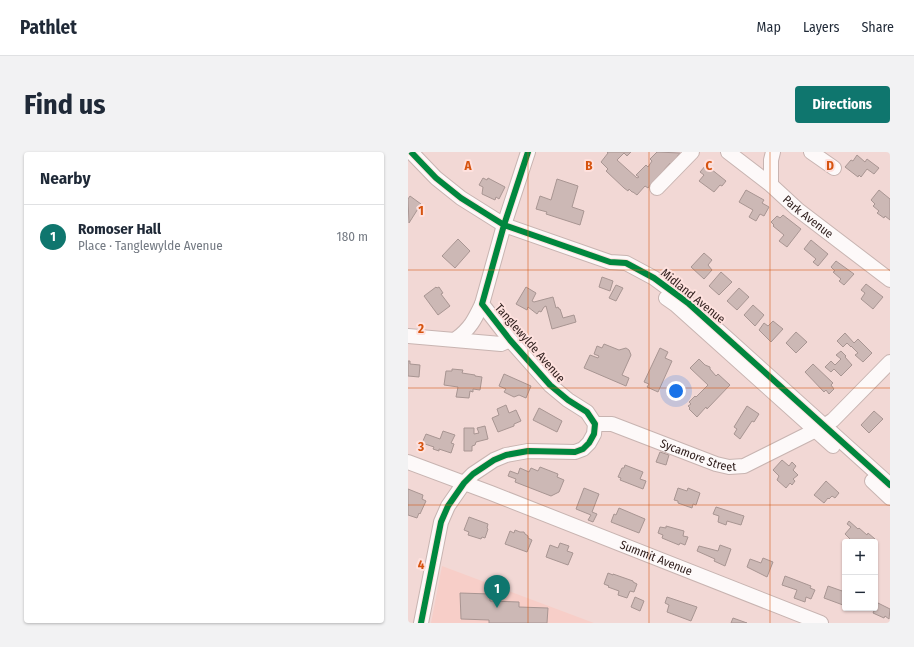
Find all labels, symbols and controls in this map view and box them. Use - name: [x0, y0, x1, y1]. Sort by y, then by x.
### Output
- text: Pathlet: [20, 16, 77, 39]
- text: Map: [757, 19, 781, 36]
- text: Layers: [803, 19, 839, 36]
- text: Share: [861, 19, 894, 36]
- button: Directions: [795, 86, 890, 123]
- text: Find us: [24, 88, 106, 121]
- text: A: [463, 158, 472, 173]
- text: B: [585, 158, 593, 173]
- text: C: [706, 158, 713, 173]
- text: D: [826, 158, 834, 173]
- text: Nearby: [40, 168, 91, 189]
- street label: Park Avenue: [780, 193, 836, 241]
- text: 1: [418, 203, 424, 218]
- text: Romoser Hall: [78, 220, 161, 238]
- text: 1: [50, 229, 56, 244]
- text: 180 m: [337, 229, 368, 244]
- text: Place · Tanglewylde Avenue: [78, 238, 223, 253]
- street label: Midland Avenue: [658, 266, 728, 326]
- street label: Tanglewylde Avenue: [492, 301, 568, 385]
- text: 2: [417, 321, 424, 336]
- your location: [666, 381, 686, 401]
- street label: Sycamore Street: [658, 436, 737, 474]
- text: 3: [417, 439, 424, 454]
- street label: Summit Avenue: [618, 537, 694, 579]
- map controls: [842, 539, 878, 611]
- button: +: [842, 539, 878, 575]
- text: 4: [418, 557, 425, 572]
- pin: 1: [484, 575, 510, 608]
- button: −: [842, 575, 878, 611]

